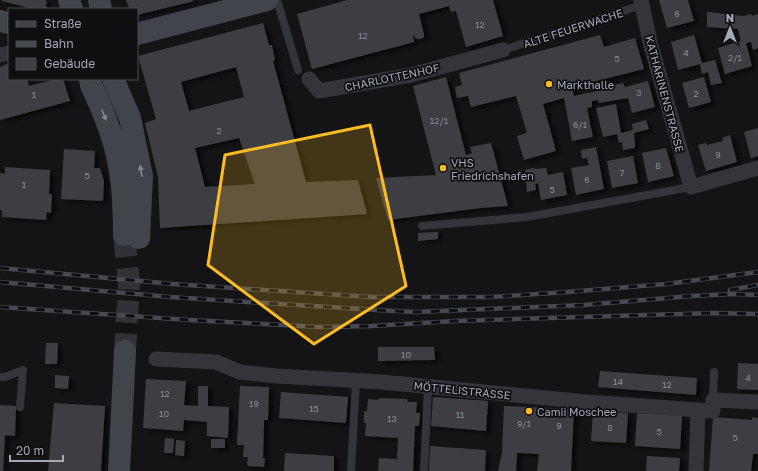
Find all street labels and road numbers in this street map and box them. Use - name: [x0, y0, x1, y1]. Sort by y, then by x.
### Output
- street label: ALTE FEUERWACHE: [521, 6, 625, 50]
- street label: KATHARINENSTRASSE: [643, 34, 687, 154]
- street label: CHARLOTTENHOF: [343, 61, 441, 93]
- street label: MÖTTELISTRASSE: [413, 378, 511, 402]

